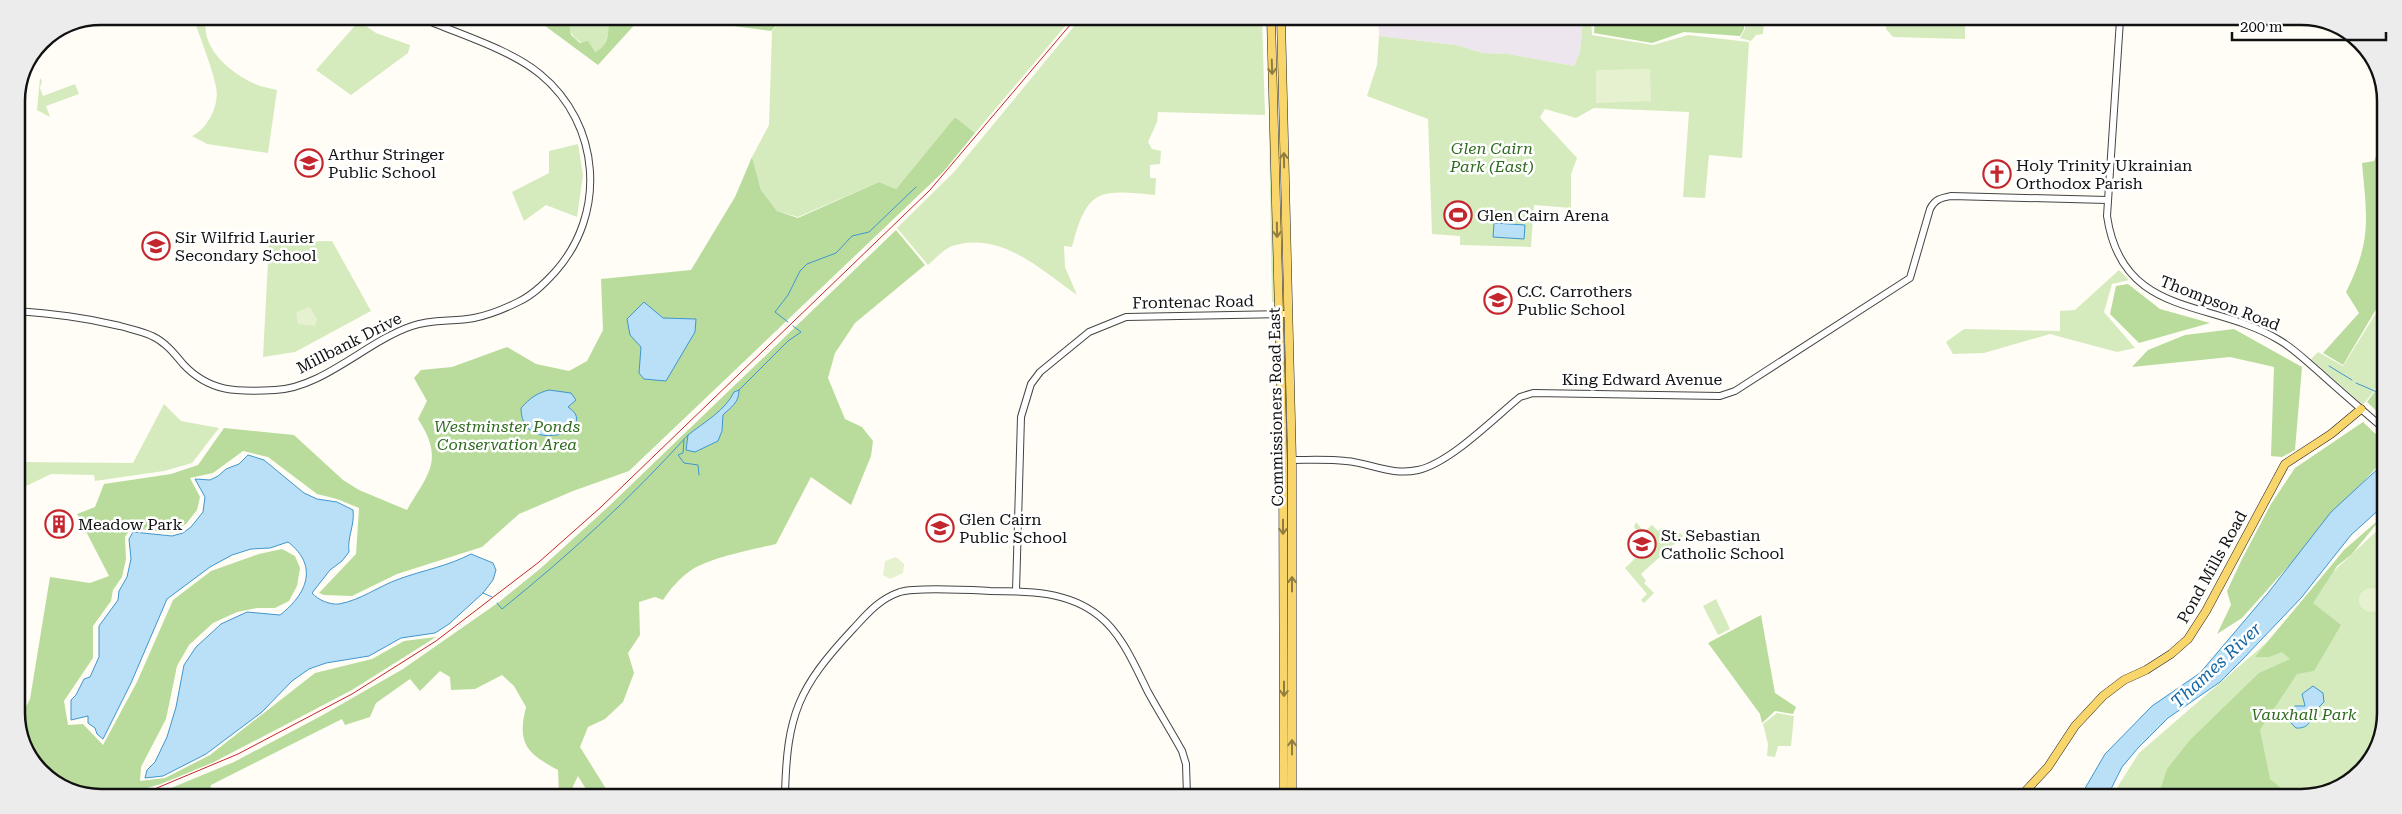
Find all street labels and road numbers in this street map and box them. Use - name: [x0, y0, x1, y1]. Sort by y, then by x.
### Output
- street label: Thompson Road: [2157, 271, 2283, 335]
- street label: Frontenac Road: [1132, 291, 1254, 313]
- street label: Commissioners Road East: [1265, 307, 1287, 507]
- street label: Millbank Drive: [293, 308, 405, 378]
- street label: King Edward Avenue: [1562, 370, 1722, 389]
- street label: Pond Mills Road: [2173, 507, 2251, 627]

